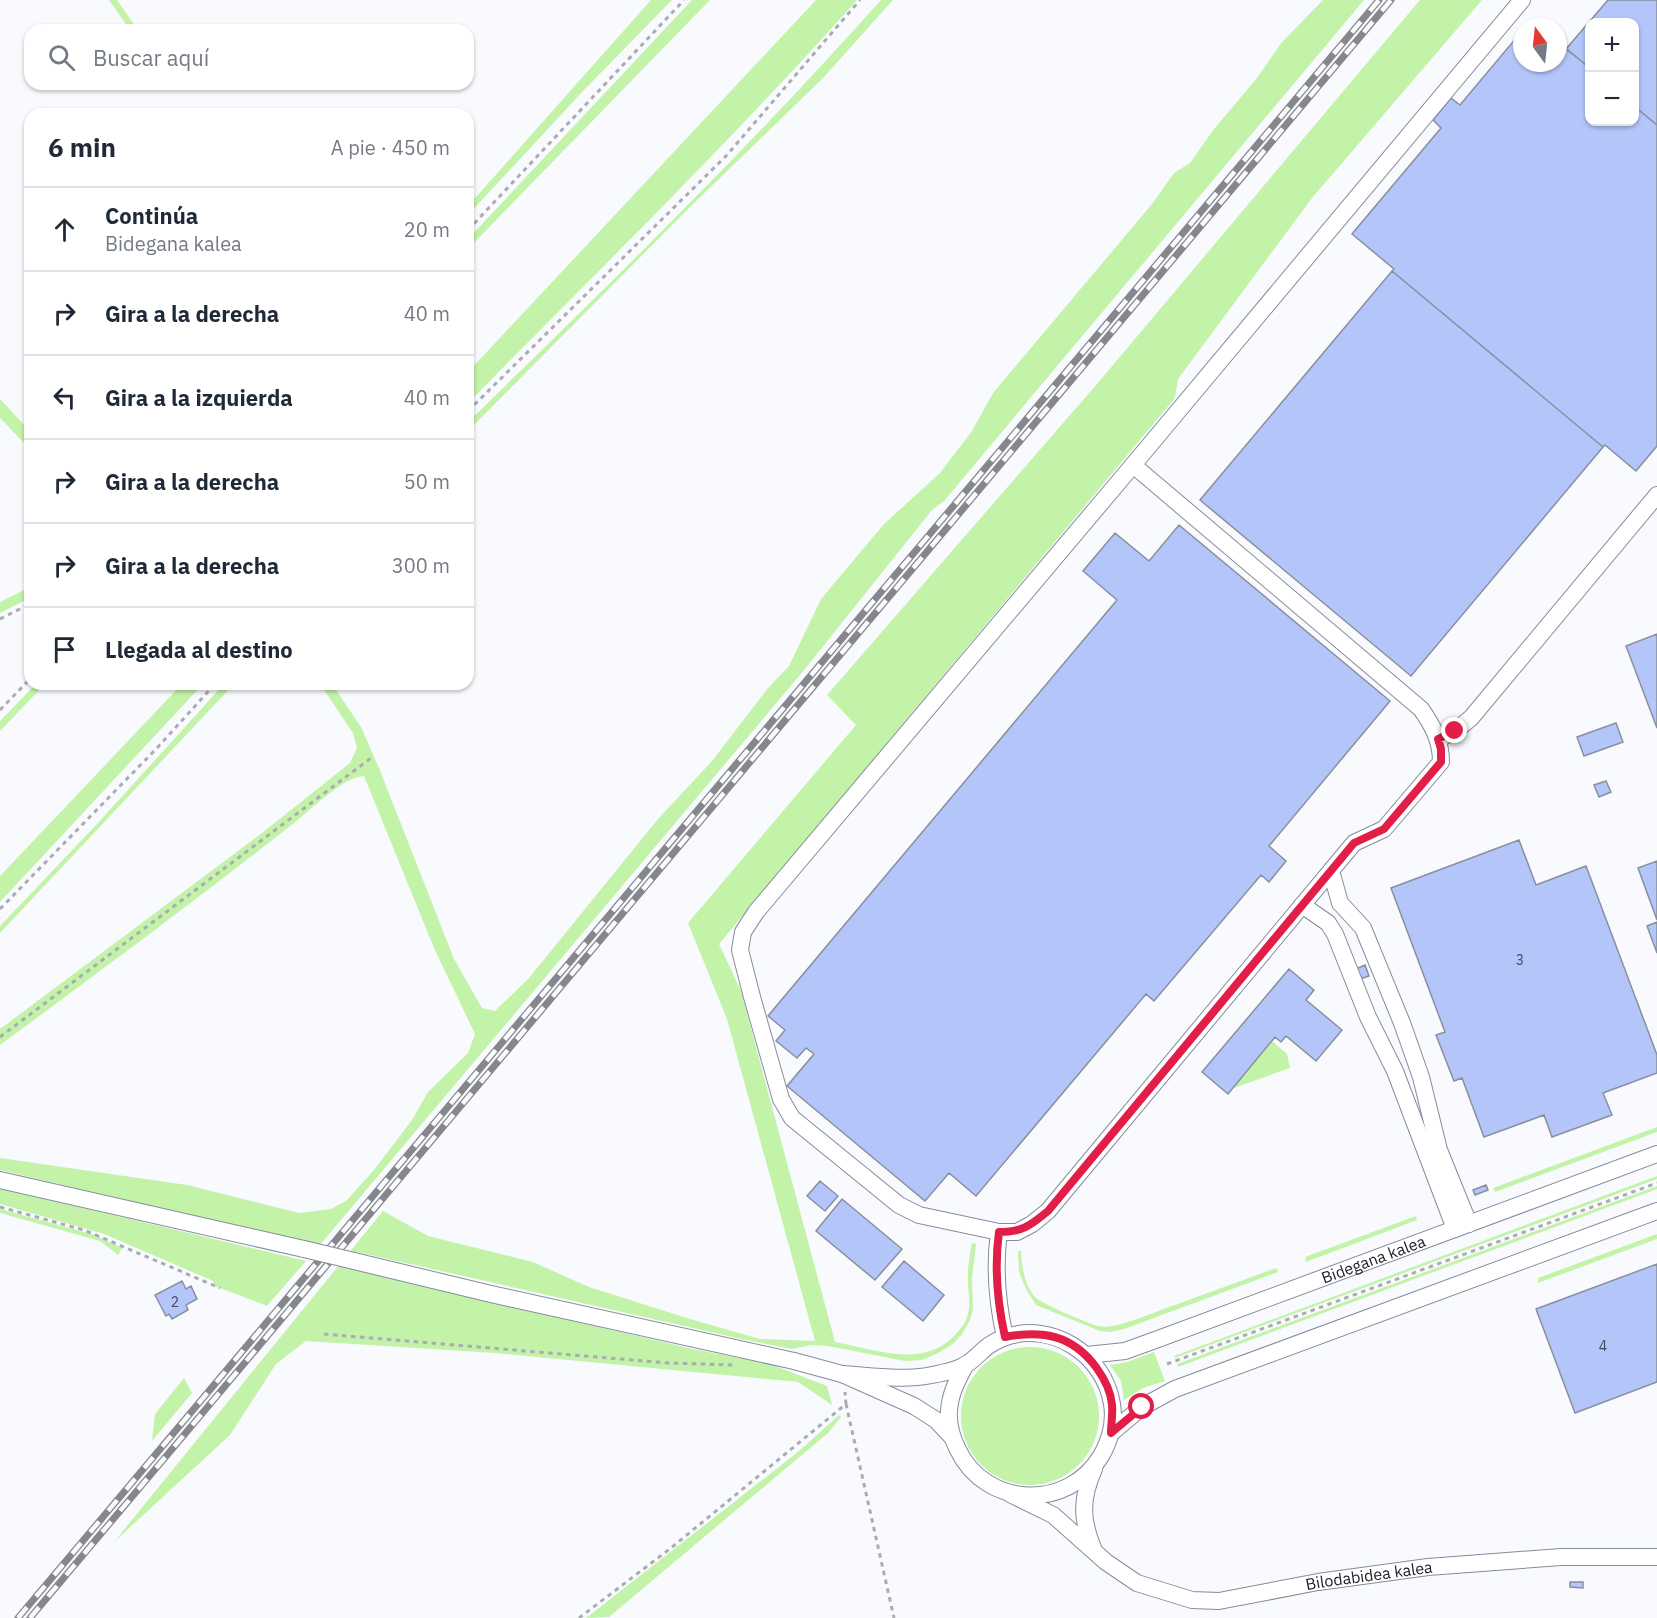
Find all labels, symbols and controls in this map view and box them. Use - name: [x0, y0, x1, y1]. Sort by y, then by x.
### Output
- north arrow: [1513, 18, 1567, 72]
- map controls: [1585, 18, 1639, 126]
- button: +: [1585, 18, 1639, 72]
- search box: [24, 24, 474, 90]
- icon: search: [45, 41, 78, 74]
- text: Buscar aquí: [93, 43, 209, 72]
- button: −: [1585, 72, 1639, 126]
- text: 6 min: [48, 130, 116, 164]
- text: A pie · 450 m: [331, 134, 450, 161]
- text: Continúa: [105, 201, 198, 230]
- icon: ahead: [48, 213, 81, 246]
- text: 20 m: [404, 216, 450, 243]
- text: Bidegana kalea: [105, 230, 242, 257]
- icon: right: [48, 297, 81, 330]
- text: Gira a la derecha: [105, 299, 279, 328]
- text: 40 m: [404, 300, 450, 327]
- icon: left: [48, 381, 81, 414]
- text: Gira a la izquierda: [105, 383, 293, 412]
- text: 40 m: [404, 384, 450, 411]
- icon: right: [48, 465, 81, 498]
- text: Gira a la derecha: [105, 467, 279, 496]
- text: 50 m: [404, 468, 450, 495]
- icon: right: [48, 549, 81, 582]
- text: Gira a la derecha: [105, 551, 279, 580]
- text: 300 m: [392, 552, 450, 579]
- icon: arrive: [48, 633, 81, 666]
- text: Llegada al destino: [105, 635, 293, 664]
- route end: [1441, 717, 1467, 743]
- house number: 3: [1516, 951, 1524, 969]
- street label: Bidegana kalea: [1319, 1231, 1429, 1288]
- house number: 2: [171, 1293, 179, 1311]
- house number: 4: [1599, 1337, 1607, 1355]
- route start: [1128, 1393, 1154, 1419]
- street label: Bilodabidea kalea: [1304, 1557, 1434, 1594]

